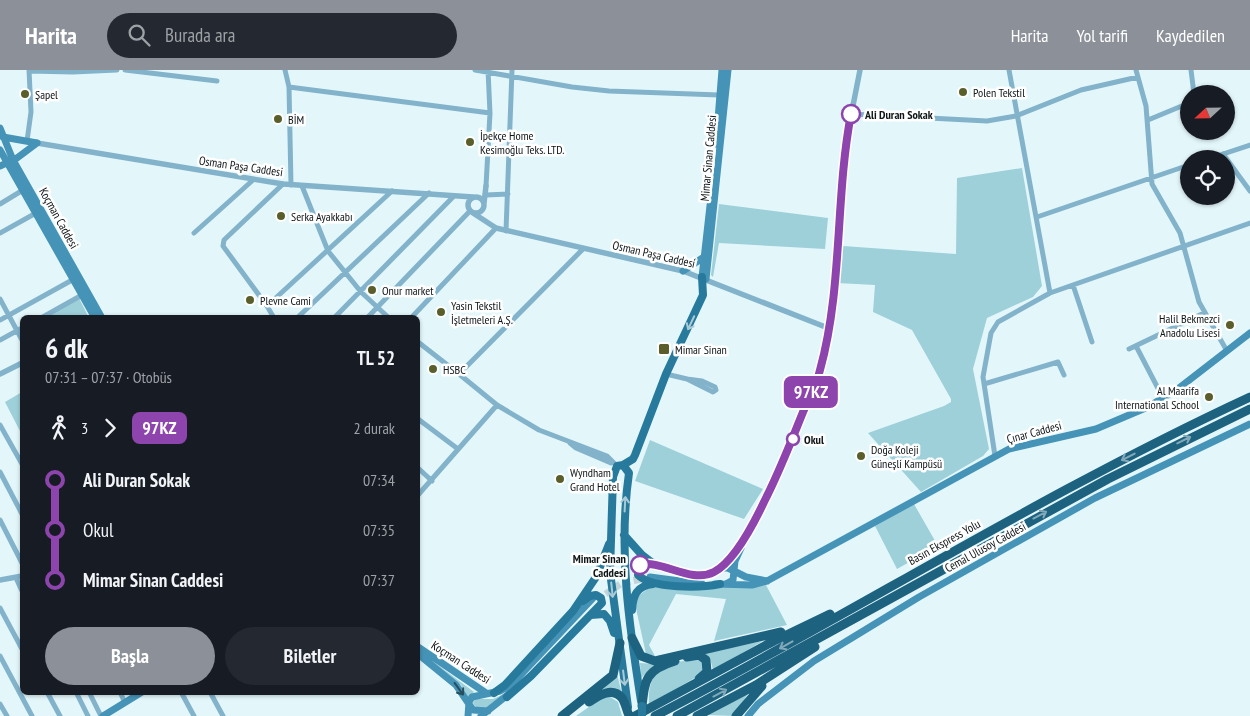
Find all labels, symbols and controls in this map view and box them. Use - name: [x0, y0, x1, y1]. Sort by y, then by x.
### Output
- search box: [107, 13, 457, 58]
- text: Harita: [25, 20, 77, 51]
- icon: search: [125, 21, 153, 49]
- text: Burada ara: [165, 23, 235, 47]
- text: Harita: [1011, 24, 1049, 47]
- text: Yol tarifi: [1077, 24, 1128, 47]
- text: Kaydedilen: [1156, 24, 1225, 47]
- place label: Polen Tekstil: [973, 85, 1025, 100]
- north arrow: [1180, 85, 1235, 140]
- map controls: [1180, 85, 1235, 205]
- marker: Polen Tekstil: [957, 86, 969, 98]
- place label: Şapel: [35, 87, 58, 102]
- marker: Şapel: [19, 88, 31, 100]
- marker: Ali Duran Sokak: [841, 104, 861, 124]
- place label: Ali Duran Sokak: [864, 107, 933, 122]
- place label: BİM: [288, 112, 304, 127]
- marker: BİM: [272, 113, 284, 125]
- street label: Mimar Sinan Caddesi: [697, 114, 719, 202]
- place label: İpekçe Home Kesimoğlu Teks. LTD.: [480, 128, 564, 157]
- marker: İpekçe Home Kesimoğlu Teks. LTD.: [464, 136, 476, 148]
- button: locate: [1180, 150, 1235, 205]
- street label: Osman Paşa Caddesi: [198, 153, 284, 179]
- street label: Koçman Caddesi: [36, 185, 82, 251]
- place label: Serka Ayakkabı: [291, 209, 353, 224]
- marker: Serka Ayakkabı: [275, 210, 287, 222]
- street label: Osman Paşa Caddesi: [611, 237, 697, 271]
- place label: Onur market: [382, 283, 434, 298]
- marker: Onur market: [366, 284, 378, 296]
- place label: Plevne Cami: [260, 293, 311, 308]
- marker: Plevne Cami: [244, 294, 256, 306]
- place label: Yasin Tekstil İşletmeleri A.Ş.: [451, 298, 513, 327]
- marker: Yasin Tekstil İşletmeleri A.Ş.: [435, 306, 447, 318]
- place label: Halil Bekmezci Anadolu Lisesi: [1159, 311, 1220, 340]
- one-way arrow: [686, 315, 696, 330]
- marker: Halil Bekmezci Anadolu Lisesi: [1224, 319, 1236, 331]
- text: 6 dk: [45, 329, 88, 366]
- marker: Mimar Sinan: [657, 342, 671, 356]
- place label: Mimar Sinan: [675, 342, 727, 357]
- text: TL 52: [357, 346, 395, 370]
- place label: HSBC: [443, 362, 466, 377]
- marker: HSBC: [427, 363, 439, 375]
- text: 07:31 – 07:37 · Otobüs: [45, 367, 172, 387]
- line badge: 97KZ: [776, 376, 846, 408]
- text: 97KZ: [794, 380, 828, 403]
- place label: Al Maarifa International School: [1115, 383, 1199, 412]
- marker: Al Maarifa International School: [1203, 391, 1215, 403]
- icon: walk: [45, 414, 73, 442]
- icon: forward: [96, 414, 124, 442]
- text: 97KZ: [142, 416, 177, 439]
- street label: Çınar Caddesi: [1005, 417, 1063, 447]
- text: 3: [81, 418, 88, 438]
- text: 2 durak: [354, 418, 395, 438]
- marker: Okul: [786, 432, 800, 446]
- place label: Okul: [804, 432, 824, 447]
- one-way arrow: [1176, 435, 1191, 444]
- place label: Doğa Koleji Güneşli Kampüsü: [871, 442, 942, 471]
- marker: Doğa Koleji Güneşli Kampüsü: [855, 450, 867, 462]
- one-way arrow: [1120, 452, 1135, 462]
- place label: Wyndham Grand Hotel: [570, 465, 620, 494]
- text: Ali Duran Sokak: [83, 468, 190, 492]
- text: 07:34: [363, 470, 395, 490]
- marker: Wyndham Grand Hotel: [554, 473, 566, 485]
- one-way arrow: [620, 496, 629, 512]
- one-way arrow: [1032, 510, 1047, 519]
- street label: Basın Ekspress Yolu: [905, 516, 983, 568]
- text: Okul: [83, 518, 113, 542]
- street label: Cemal Ulusoy Caddesi: [942, 519, 1028, 575]
- text: 07:35: [363, 520, 395, 540]
- place label: Mimar Sinan Caddesi: [573, 551, 626, 580]
- marker: Mimar Sinan Caddesi: [630, 555, 650, 575]
- text: Mimar Sinan Caddesi: [83, 568, 223, 592]
- text: 07:37: [363, 570, 395, 590]
- one-way arrow: [607, 582, 617, 598]
- button: Başla: [45, 627, 215, 685]
- button: Biletler: [225, 627, 395, 685]
- street label: Koçman Caddesi: [429, 637, 493, 687]
- one-way arrow: [778, 640, 793, 650]
- one-way arrow: [620, 670, 630, 686]
- one-way arrow: [454, 682, 464, 696]
- one-way arrow: [712, 688, 727, 698]

